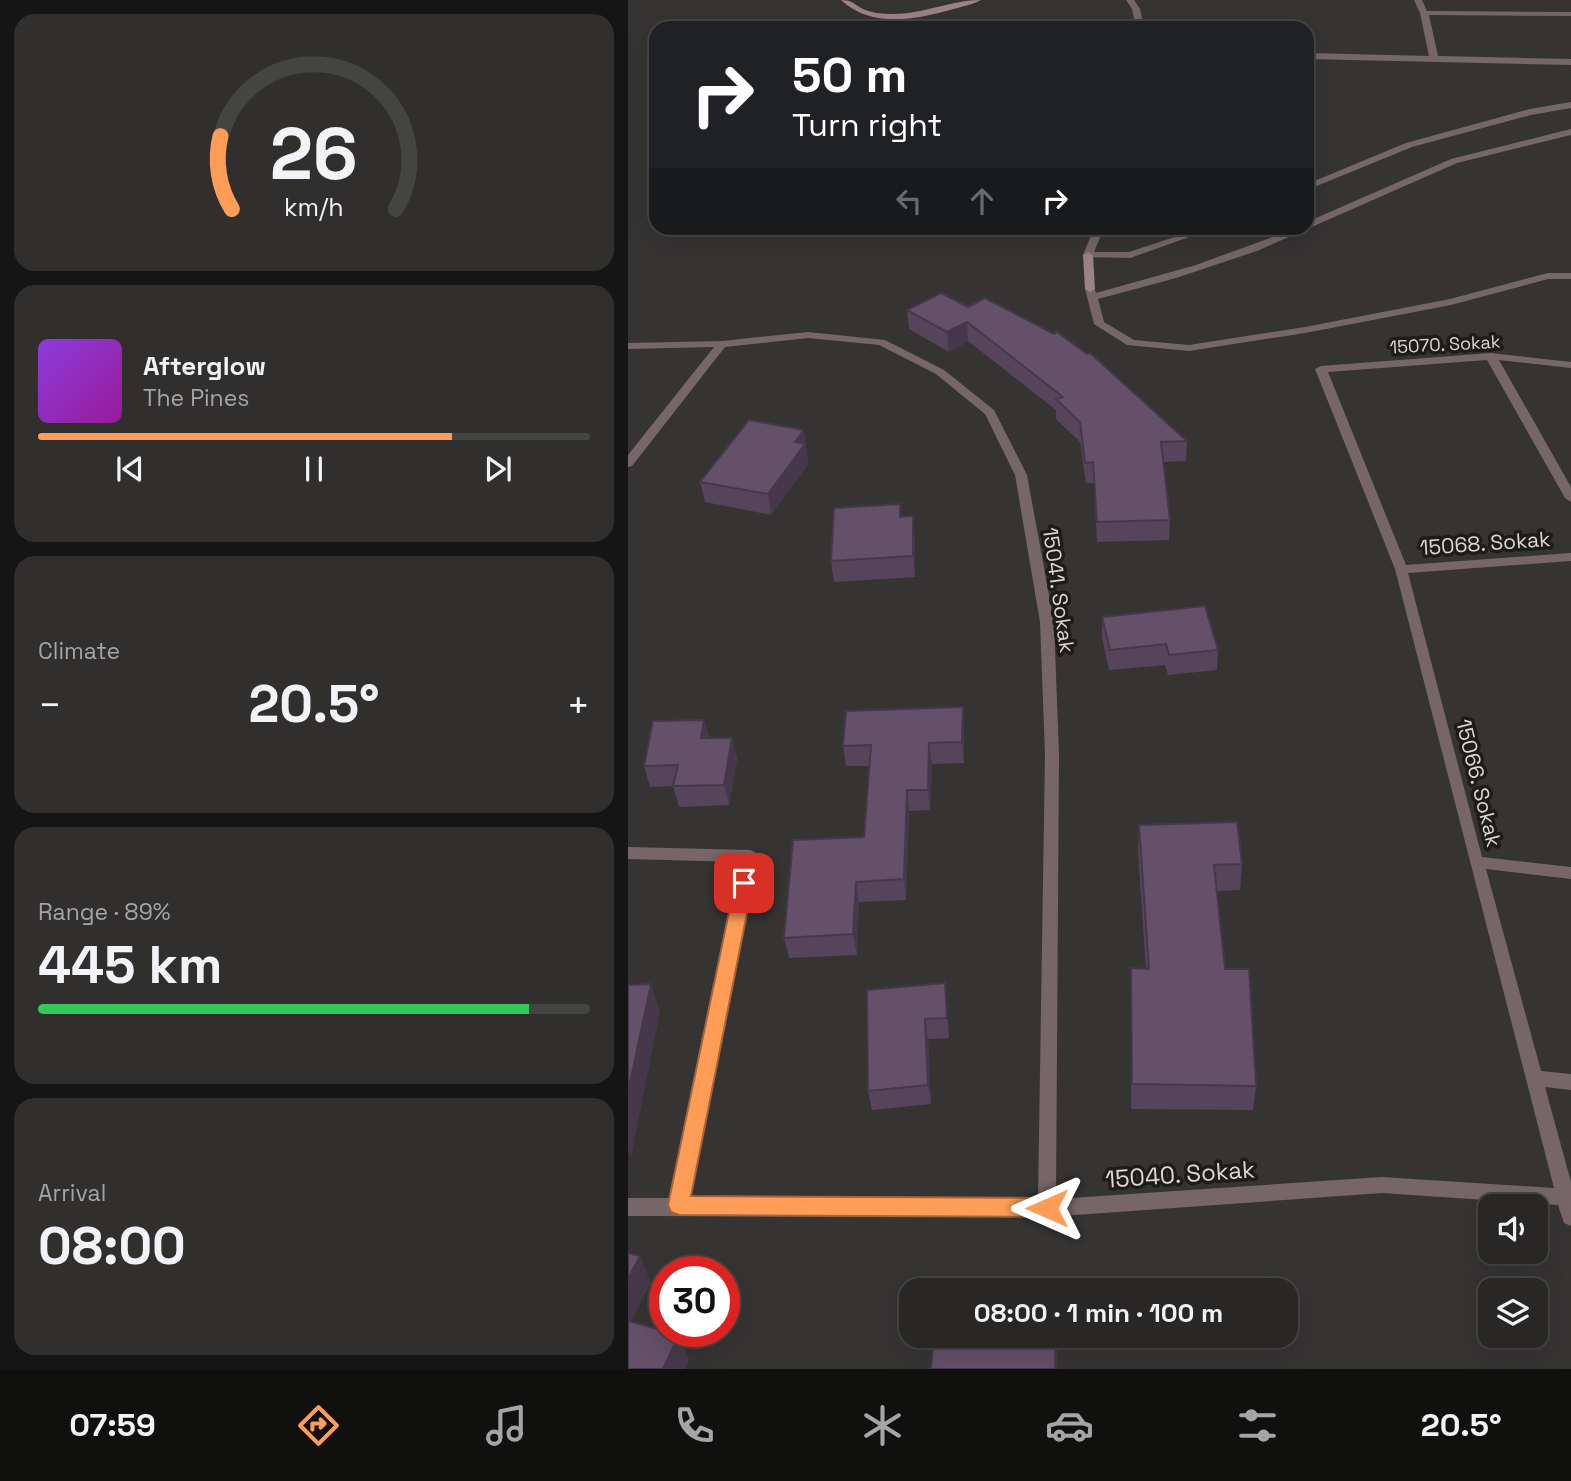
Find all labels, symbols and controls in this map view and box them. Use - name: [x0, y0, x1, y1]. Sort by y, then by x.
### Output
- text: 50 m: [792, 44, 907, 106]
- icon: right: [677, 49, 768, 140]
- text: Turn right: [792, 105, 942, 145]
- text: 26: [270, 107, 358, 200]
- icon: left: [890, 182, 928, 220]
- icon: ahead: [963, 182, 1001, 220]
- icon: right: [1036, 182, 1074, 220]
- text: km/h: [284, 190, 344, 222]
- street label: 15070. Sokak: [1389, 330, 1501, 358]
- text: Afterglow: [143, 349, 266, 383]
- text: The Pines: [143, 383, 249, 413]
- icon: previous: [111, 450, 149, 488]
- icon: pause: [295, 450, 333, 488]
- icon: next: [479, 450, 517, 488]
- street label: 15041. Sokak: [1037, 525, 1081, 655]
- street label: 15068. Sokak: [1419, 525, 1551, 561]
- text: Climate: [38, 636, 120, 666]
- text: 20.5°: [248, 671, 380, 737]
- text: −: [38, 681, 62, 729]
- text: +: [566, 681, 590, 729]
- street label: 15066. Sokak: [1450, 716, 1508, 850]
- pin: [714, 853, 774, 913]
- icon: arrive: [725, 864, 763, 902]
- text: Range · 89%: [38, 897, 171, 927]
- text: 445 km: [38, 932, 222, 998]
- street label: 15040. Sokak: [1104, 1153, 1256, 1195]
- position arrow: [1010, 1171, 1084, 1245]
- text: Arrival: [38, 1178, 106, 1208]
- map controls: [1478, 1194, 1548, 1348]
- button: sound: [1478, 1194, 1548, 1264]
- text: 08:00: [38, 1213, 186, 1279]
- speed limit sign: 30: [649, 1256, 740, 1347]
- button: layers: [1478, 1278, 1548, 1348]
- text: 08:00 · 1 min · 100 m: [974, 1296, 1223, 1330]
- icon: directions: [294, 1401, 343, 1450]
- icon: music: [482, 1401, 531, 1450]
- icon: phone: [670, 1401, 719, 1450]
- icon: climate: [858, 1401, 907, 1450]
- icon: car: [1045, 1401, 1094, 1450]
- icon: filters: [1233, 1401, 1282, 1450]
- text: 07:59: [69, 1405, 156, 1445]
- text: 20.5°: [1421, 1405, 1502, 1445]

